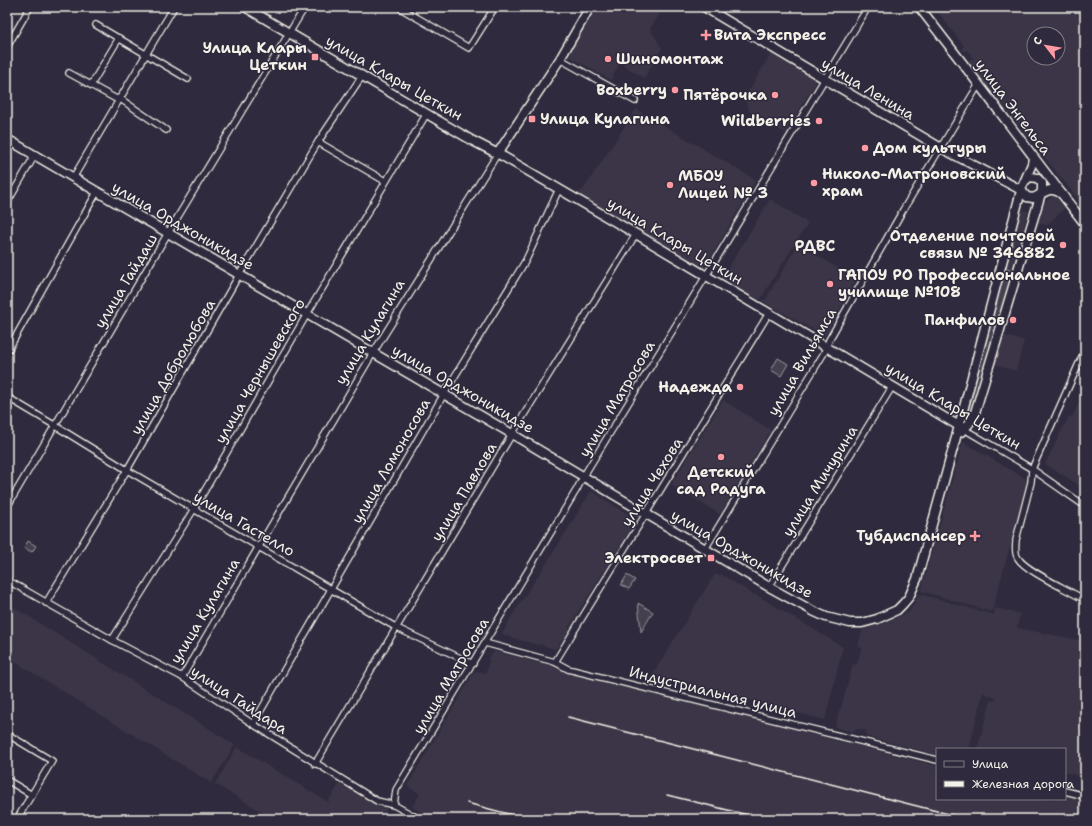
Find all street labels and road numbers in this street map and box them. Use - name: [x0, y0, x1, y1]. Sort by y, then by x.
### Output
- street label: улица Клары Цеткин: [322, 31, 466, 125]
- street label: улица Ленина: [818, 53, 919, 125]
- street label: улица Энгельса: [970, 55, 1056, 160]
- street label: улица Орджоникидзе: [108, 177, 258, 275]
- street label: улица Клары Цеткин: [604, 193, 746, 289]
- street label: улица Гайдаш: [90, 230, 162, 332]
- street label: улица Кулагина: [331, 275, 410, 388]
- street label: улица Добролюбова: [126, 295, 220, 438]
- street label: улица Чернышевского: [210, 295, 310, 447]
- street label: улица Вильямса: [763, 304, 841, 419]
- street label: улица Матросова: [574, 337, 660, 461]
- street label: улица Орджоникидзе: [388, 340, 538, 438]
- street label: улица Клары Цеткин: [882, 358, 1024, 454]
- street label: улица Ломоносова: [347, 394, 435, 527]
- street label: улица Мичурина: [778, 421, 863, 540]
- street label: улица Чехова: [617, 433, 688, 530]
- street label: улица Павлова: [427, 438, 502, 545]
- street label: улица Гастелло: [190, 487, 298, 561]
- street label: улица Орджоникидзе: [667, 505, 817, 603]
- street label: улица Кулагина: [166, 554, 245, 667]
- street label: улица Матросова: [408, 614, 494, 738]
- street label: улица Гайдара: [187, 661, 292, 739]
- street label: Индустриальная улица: [627, 661, 800, 723]

